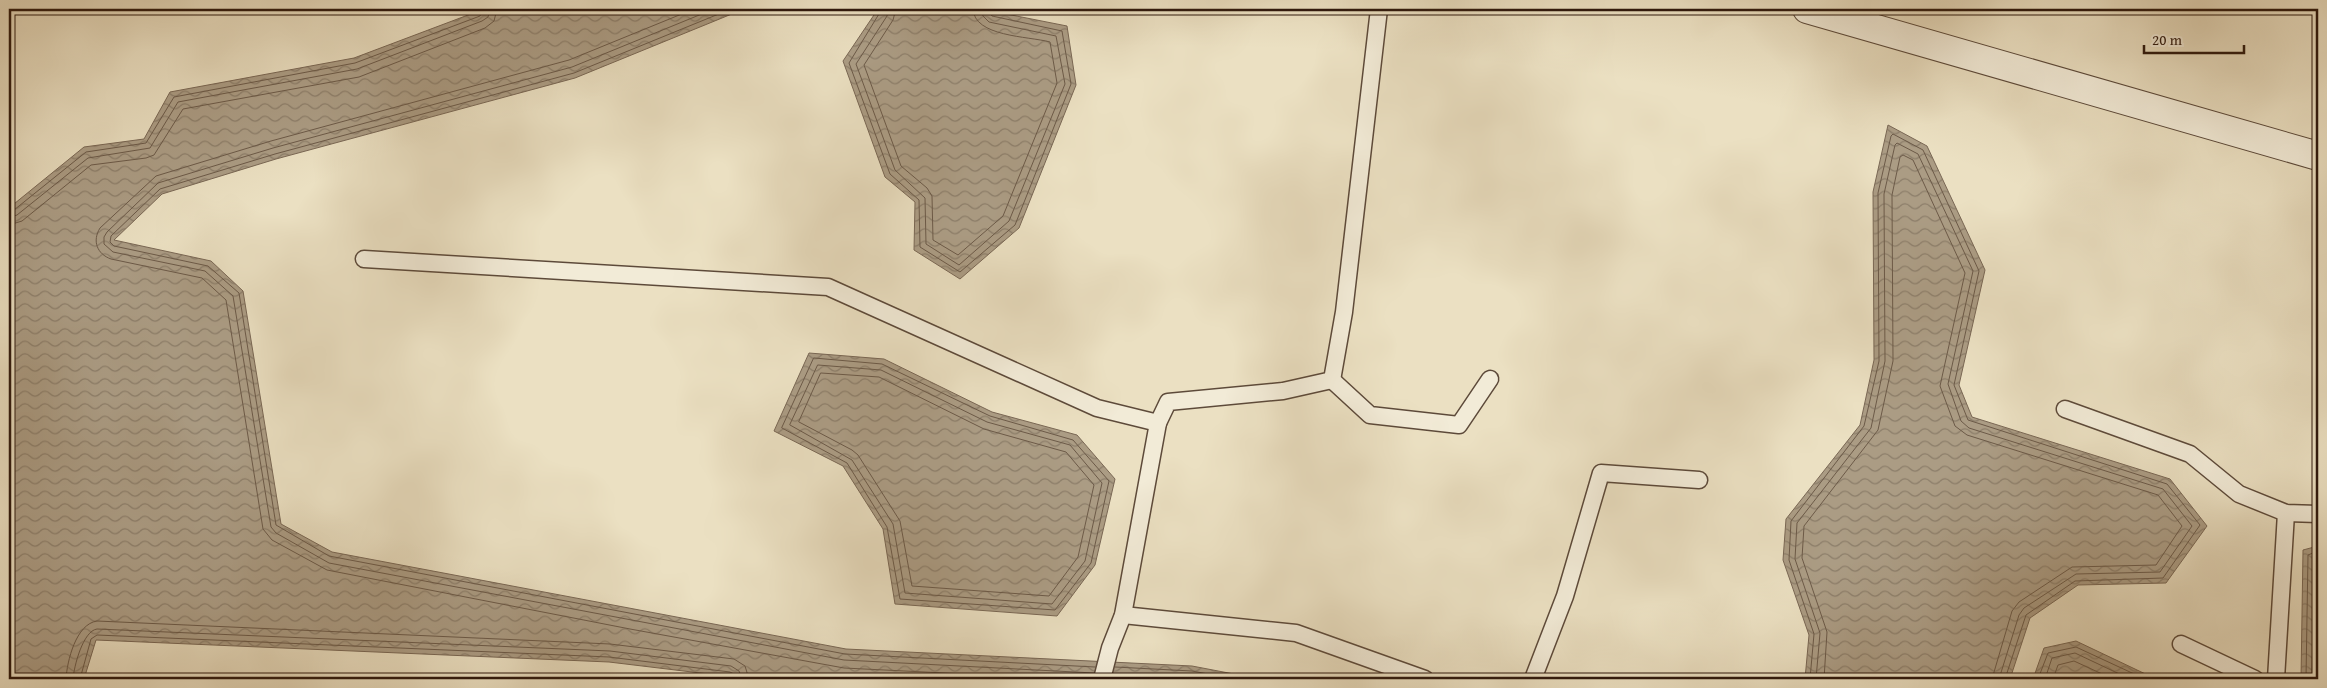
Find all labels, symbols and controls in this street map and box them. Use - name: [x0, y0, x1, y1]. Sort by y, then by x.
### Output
- scale bar: [2144, 22, 2244, 54]
- text: 20 m: [2152, 29, 2183, 50]

